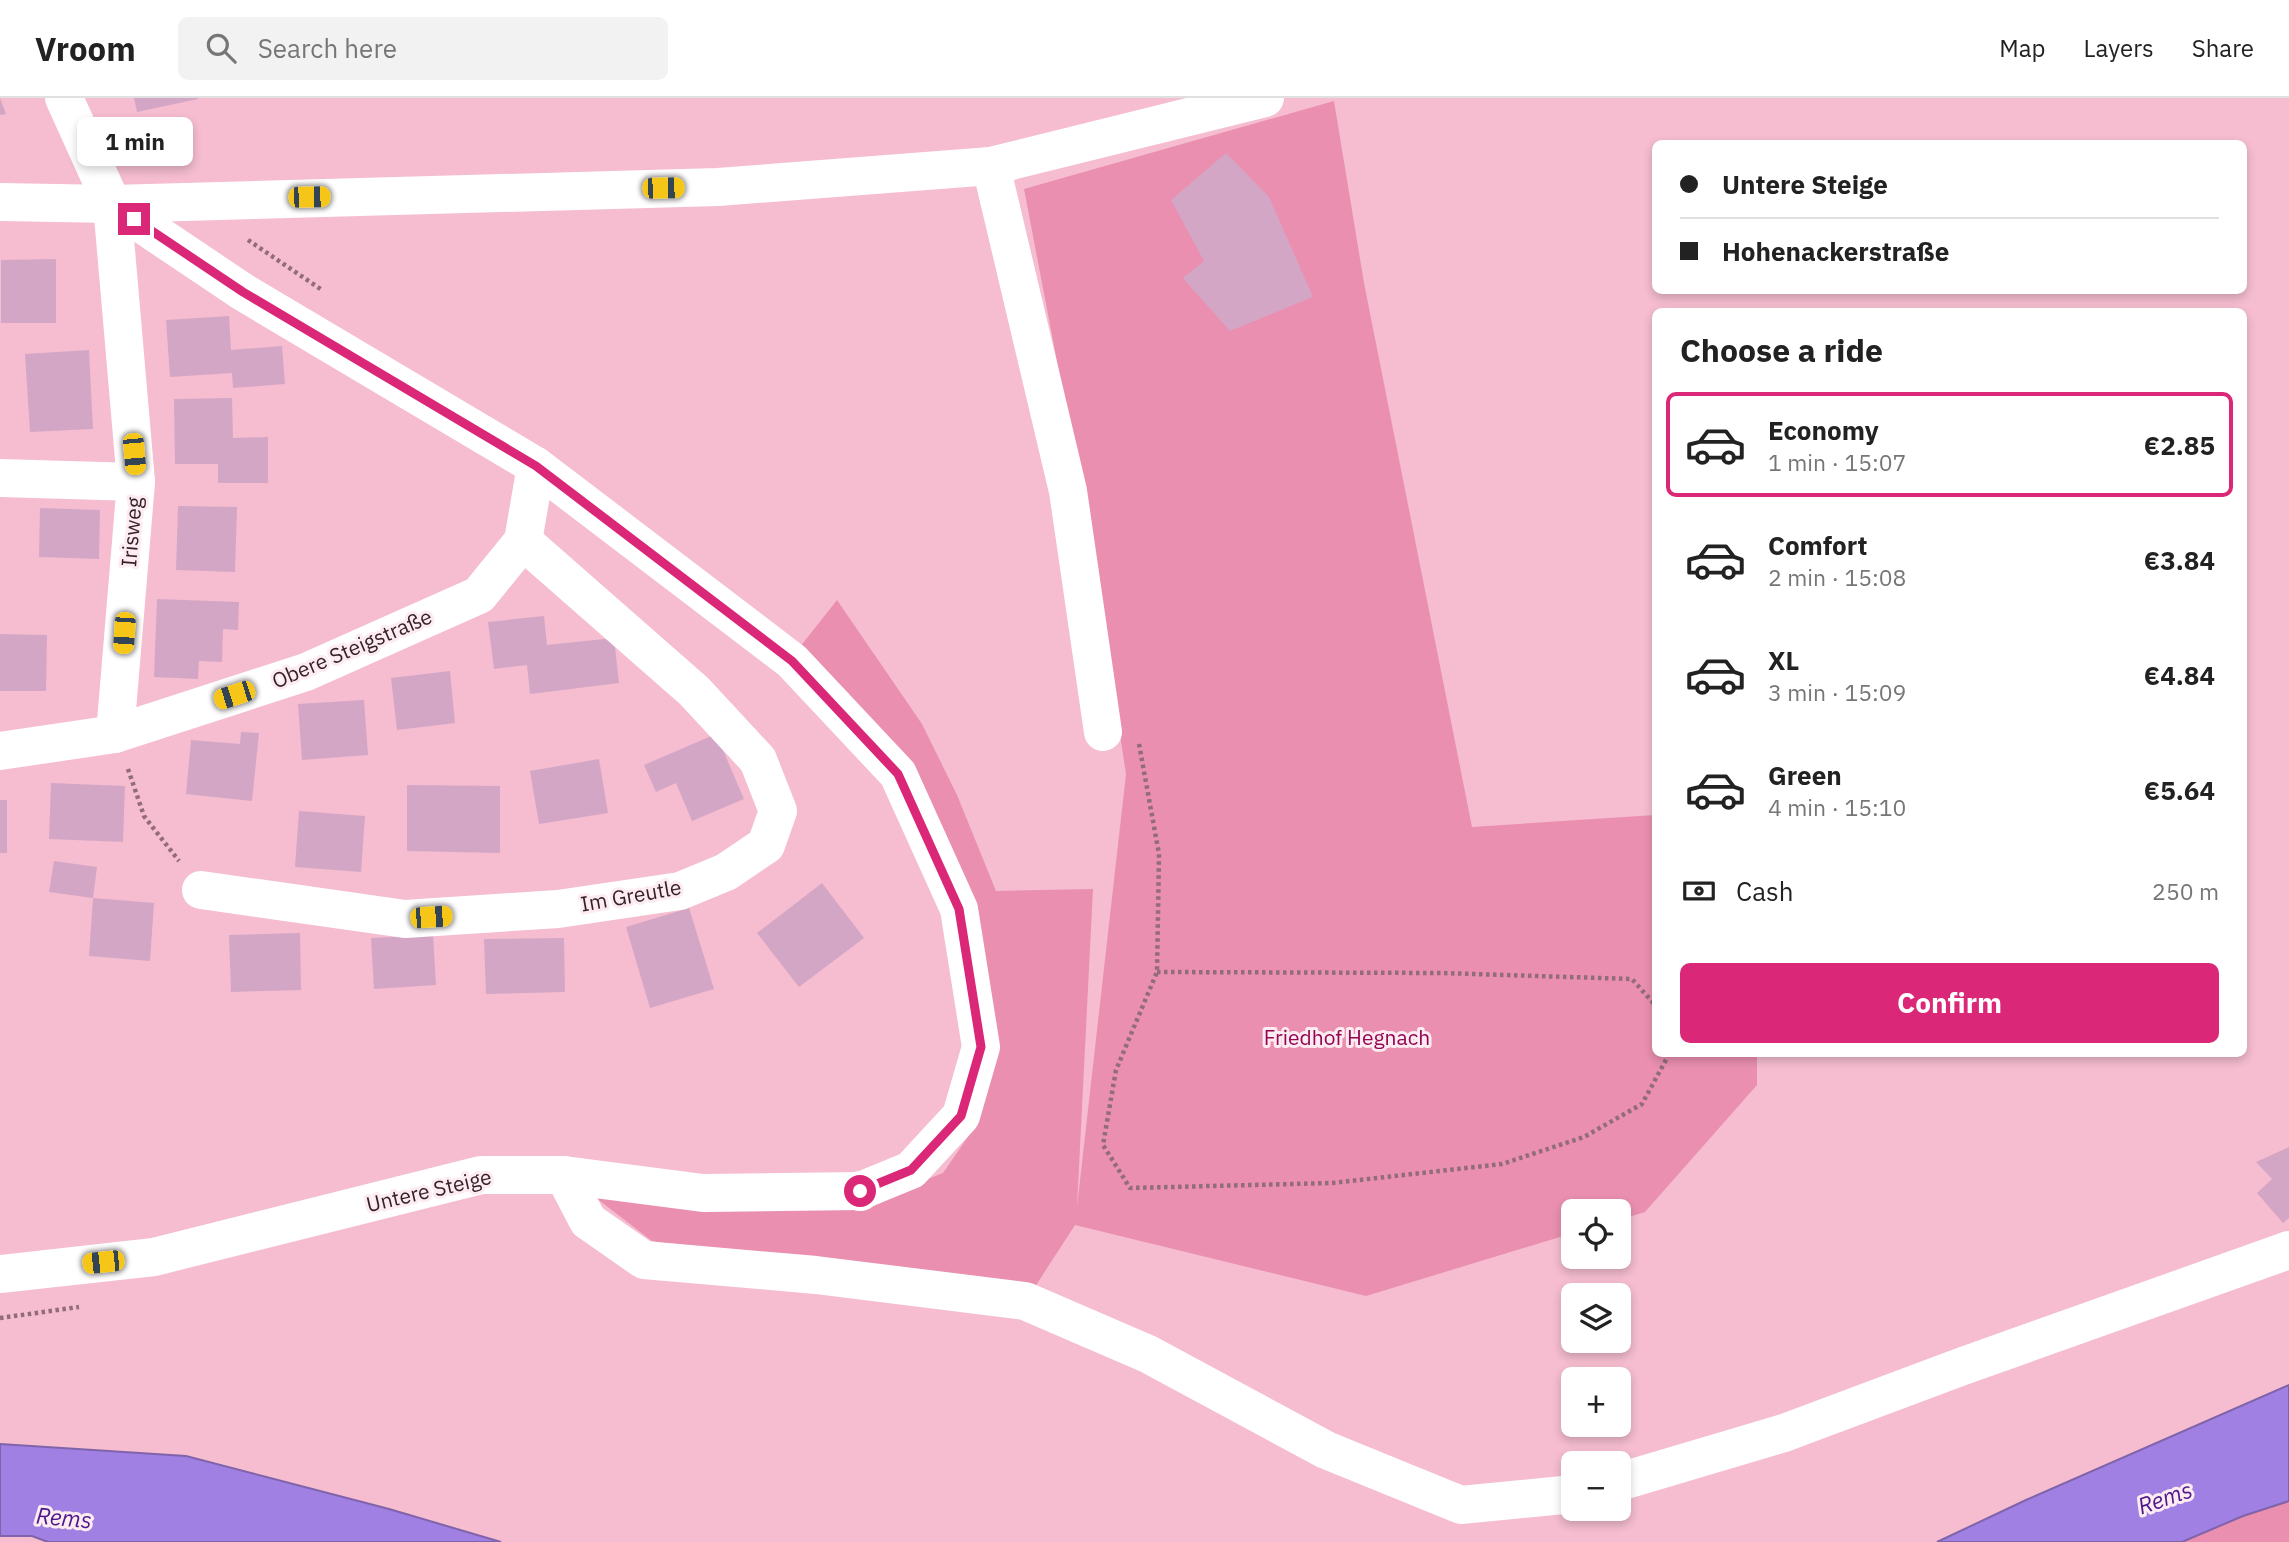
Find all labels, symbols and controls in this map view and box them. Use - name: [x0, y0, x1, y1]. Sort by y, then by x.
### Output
- search box: [178, 17, 668, 80]
- text: Vroom: [35, 27, 136, 70]
- icon: search: [202, 29, 240, 67]
- text: Search here: [258, 31, 397, 65]
- text: Map: [1999, 32, 2046, 64]
- text: Layers: [2084, 32, 2154, 64]
- text: Share: [2192, 32, 2254, 64]
- callout: 1 min: [76, 117, 192, 166]
- text: 1 min: [105, 126, 165, 156]
- text: Untere Steige: [1722, 167, 1888, 201]
- car: [642, 177, 685, 199]
- car: [288, 186, 331, 208]
- route end: [118, 203, 150, 235]
- text: Hohenackerstraße: [1722, 234, 1949, 268]
- text: Choose a ride: [1680, 329, 1883, 371]
- icon: car: [1684, 413, 1747, 476]
- text: Economy: [1768, 413, 1879, 447]
- text: €2.85: [2144, 428, 2215, 462]
- car: [122, 432, 147, 476]
- text: 1 min · 15:07: [1768, 447, 1906, 477]
- street label: Irisweg: [114, 496, 148, 568]
- icon: car: [1684, 528, 1747, 591]
- text: Comfort: [1768, 528, 1867, 562]
- text: €3.84: [2144, 543, 2215, 577]
- text: 2 min · 15:08: [1768, 562, 1906, 592]
- street label: Obere Steigstraße: [267, 602, 436, 694]
- car: [113, 611, 136, 655]
- icon: car: [1684, 643, 1747, 706]
- text: XL: [1768, 643, 1799, 677]
- text: €4.84: [2144, 658, 2215, 692]
- text: 3 min · 15:09: [1768, 677, 1906, 707]
- car: [211, 679, 258, 711]
- icon: car: [1684, 758, 1747, 821]
- text: Green: [1768, 758, 1842, 792]
- text: €5.64: [2144, 773, 2215, 807]
- text: 4 min · 15:10: [1768, 792, 1906, 822]
- street label: Im Greutle: [578, 872, 683, 918]
- icon: cash: [1680, 872, 1718, 910]
- text: Cash: [1736, 874, 1793, 908]
- text: 250 m: [2152, 876, 2219, 906]
- car: [410, 905, 453, 929]
- button: Confirm: [1680, 963, 2219, 1043]
- park label: Friedhof Hegnach: [1264, 1023, 1430, 1051]
- street label: Untere Steige: [363, 1162, 494, 1218]
- route start: [844, 1175, 876, 1207]
- map controls: [1561, 1199, 1631, 1521]
- button: locate: [1561, 1199, 1631, 1269]
- car: [82, 1249, 125, 1275]
- button: layers: [1561, 1283, 1631, 1353]
- button: +: [1561, 1367, 1631, 1437]
- button: −: [1561, 1451, 1631, 1521]
- water label: Rems: [2133, 1474, 2196, 1520]
- water label: Rems: [35, 1500, 93, 1534]

